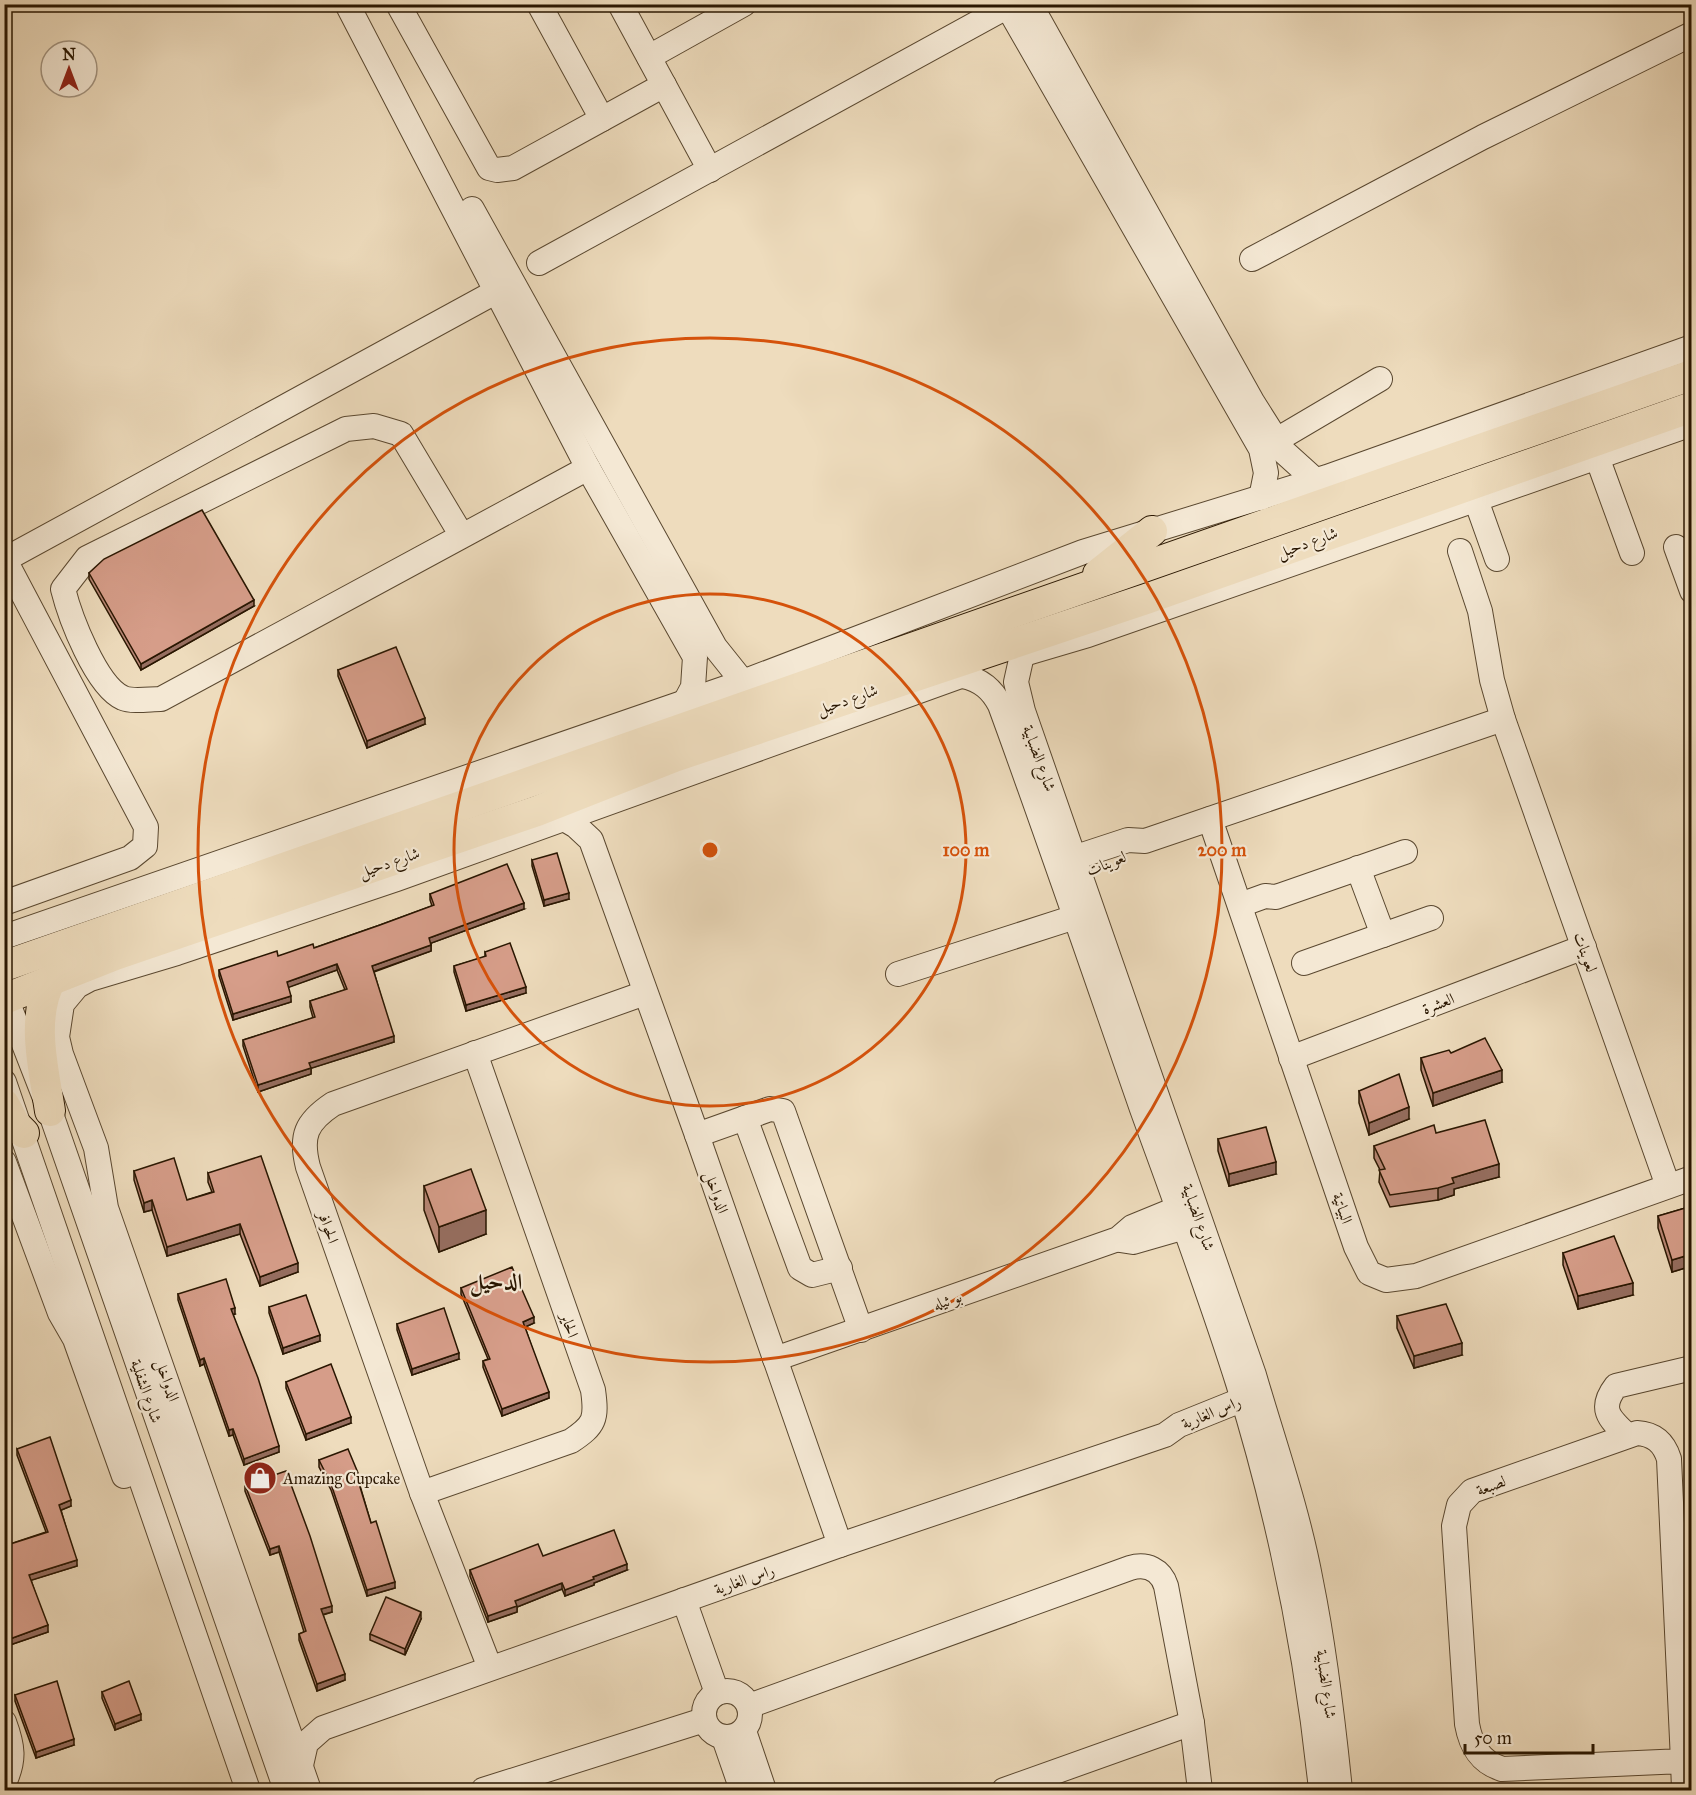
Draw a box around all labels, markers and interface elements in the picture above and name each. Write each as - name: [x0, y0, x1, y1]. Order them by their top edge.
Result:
- north arrow: [39, 39, 99, 99]
- text: N: [62, 45, 76, 64]
- street label: شارع دحيل: [1274, 523, 1341, 566]
- street label: شارع دحيل: [814, 680, 881, 723]
- street label: شارع الضبابية: [1015, 722, 1060, 795]
- text: 100 m: [943, 839, 990, 861]
- text: 200 m: [1198, 839, 1247, 861]
- centre of rings: [700, 840, 720, 860]
- street label: شارع دحيل: [356, 843, 423, 886]
- street label: لعوينات: [1083, 847, 1129, 881]
- street label: لعوينات: [1569, 929, 1601, 975]
- street label: العشرة: [1419, 989, 1457, 1019]
- street label: الدواخل: [699, 1169, 733, 1216]
- street label: شارع الضبابية: [1174, 1181, 1219, 1254]
- street label: البياتية: [1328, 1190, 1357, 1226]
- street label: الحوافر: [313, 1207, 343, 1246]
- district label: الدحيل: [470, 1268, 522, 1297]
- street label: بو ثيله: [930, 1287, 964, 1315]
- street label: الحاير: [556, 1308, 583, 1340]
- street label: شارع الشفلية: [123, 1357, 166, 1427]
- street label: الدواخل: [150, 1357, 184, 1404]
- street label: راس الغارية: [1179, 1392, 1244, 1434]
- shop icon: Amazing Cupcake: [242, 1460, 278, 1496]
- place label: Amazing Cupcake: [282, 1469, 401, 1489]
- street label: لصبعة: [1474, 1471, 1509, 1500]
- street label: راس الغارية: [712, 1560, 777, 1600]
- street label: شارع الضبابية: [1308, 1648, 1341, 1720]
- scale bar: [1465, 1717, 1592, 1755]
- text: 50 m: [1474, 1727, 1512, 1749]

